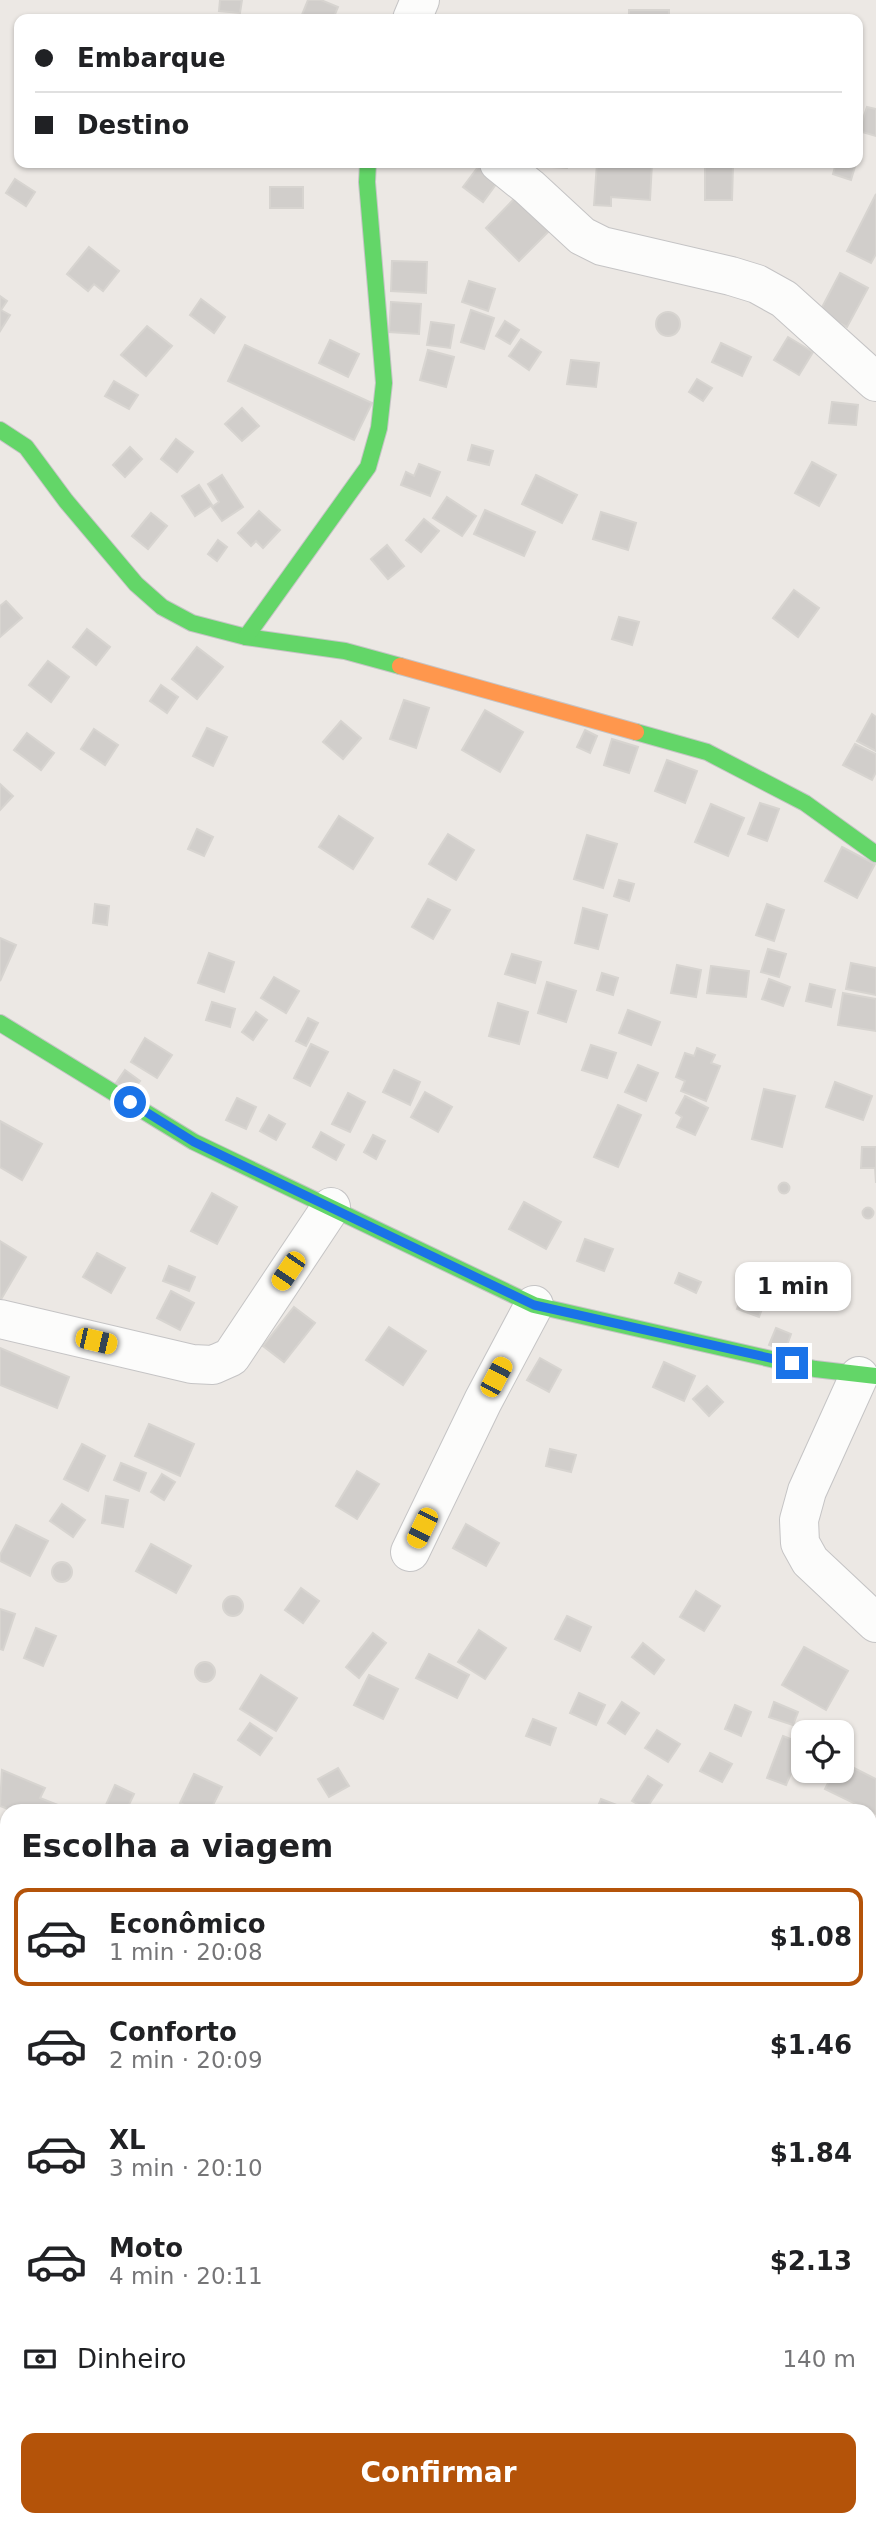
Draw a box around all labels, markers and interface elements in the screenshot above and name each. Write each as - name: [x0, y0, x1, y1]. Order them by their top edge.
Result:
- text: Embarque: [77, 43, 226, 73]
- text: Destino: [77, 110, 189, 140]
- route start: [114, 1086, 146, 1118]
- car: [268, 1248, 309, 1294]
- callout: 1 min: [734, 1262, 850, 1310]
- text: 1 min: [757, 1273, 829, 1299]
- car: [74, 1326, 119, 1356]
- route end: [776, 1347, 808, 1379]
- car: [477, 1354, 516, 1400]
- car: [404, 1505, 441, 1551]
- map controls: [791, 1720, 854, 1783]
- button: locate: [791, 1720, 854, 1783]
- text: Escolha a viagem: [21, 1827, 333, 1865]
- icon: car: [25, 1906, 88, 1969]
- text: Econômico: [109, 1909, 266, 1939]
- text: $1.08: [770, 1922, 852, 1952]
- text: 1 min · 20:08: [109, 1939, 263, 1965]
- icon: car: [25, 2014, 88, 2077]
- text: Conforto: [109, 2017, 237, 2047]
- text: $1.46: [770, 2030, 852, 2060]
- text: 2 min · 20:09: [109, 2047, 263, 2073]
- icon: car: [25, 2122, 88, 2185]
- text: XL: [109, 2125, 146, 2155]
- text: $1.84: [770, 2138, 852, 2168]
- text: 3 min · 20:10: [109, 2155, 263, 2181]
- icon: car: [25, 2230, 88, 2293]
- text: Moto: [109, 2233, 183, 2263]
- text: $2.13: [770, 2246, 852, 2276]
- text: 4 min · 20:11: [109, 2263, 263, 2289]
- icon: cash: [21, 2340, 59, 2378]
- text: Dinheiro: [77, 2344, 186, 2374]
- text: 140 m: [782, 2346, 856, 2372]
- button: Confirmar: [21, 2433, 856, 2513]

